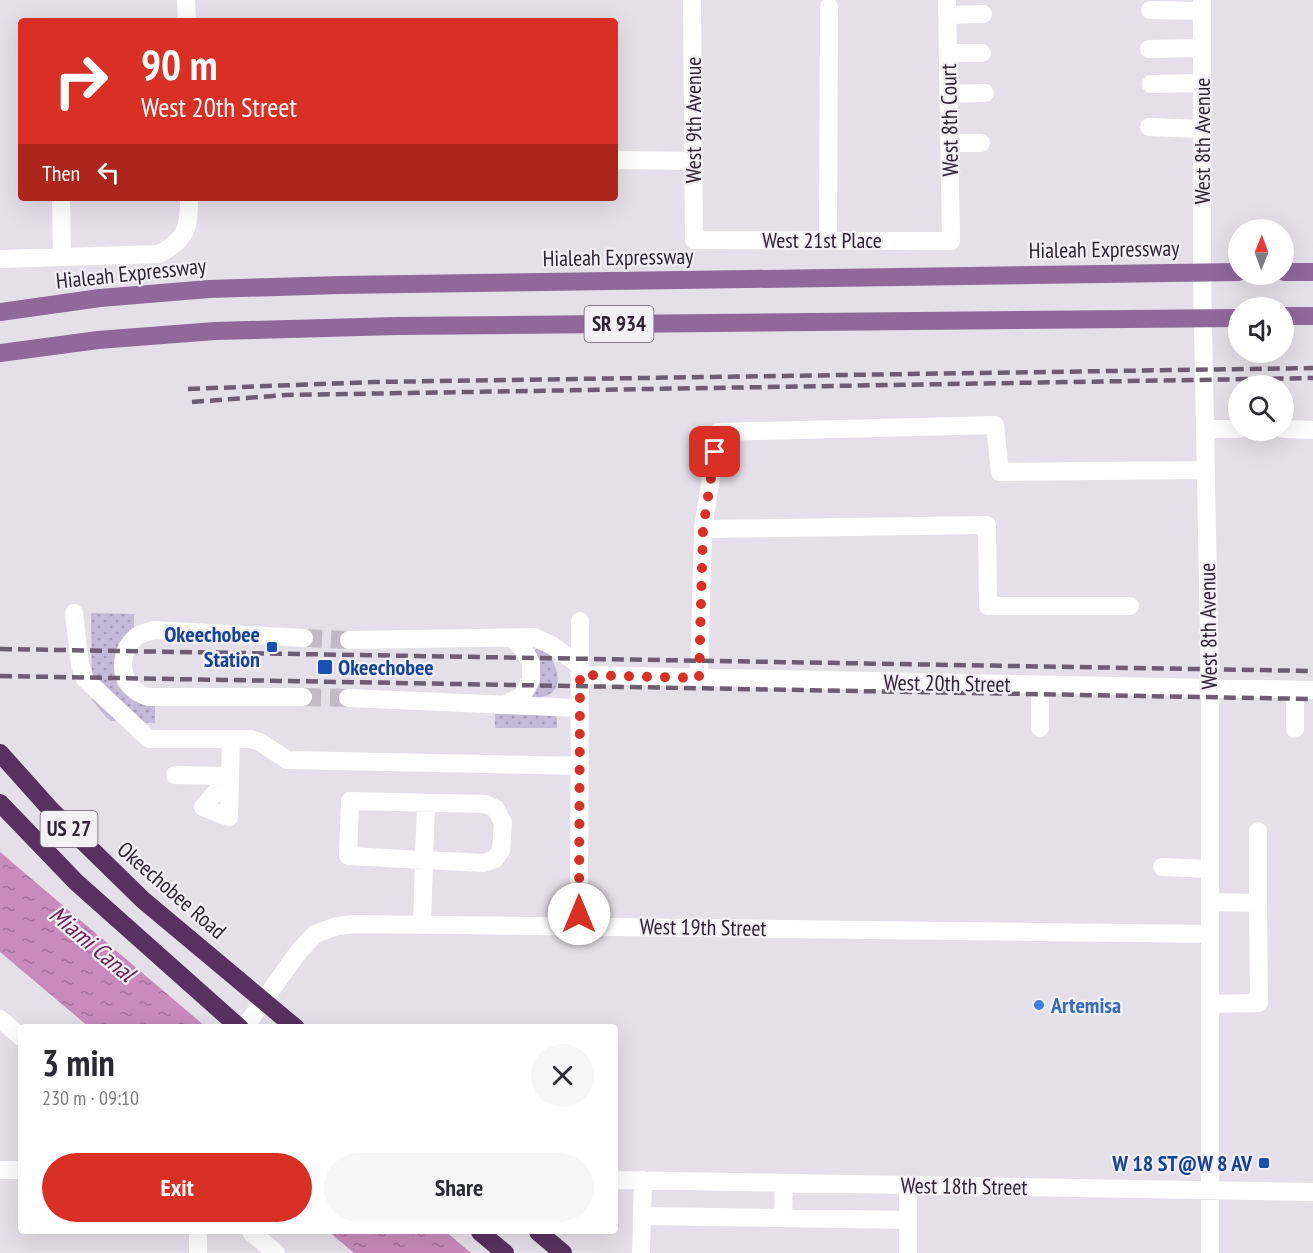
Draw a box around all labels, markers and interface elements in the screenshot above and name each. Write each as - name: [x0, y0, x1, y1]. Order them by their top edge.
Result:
- text: 90 m: [141, 37, 218, 92]
- icon: right: [42, 42, 120, 120]
- street label: West 9th Avenue: [679, 57, 707, 183]
- street label: West 8th Court: [934, 63, 964, 177]
- street label: West 8th Avenue: [1188, 78, 1216, 204]
- text: West 20th Street: [141, 90, 297, 124]
- icon: left: [92, 156, 125, 189]
- text: Then: [42, 159, 80, 187]
- north arrow: [1228, 219, 1294, 285]
- map controls: [1228, 219, 1294, 441]
- street label: West 21st Place: [762, 226, 882, 254]
- street label: Hialeah Expressway: [1028, 234, 1180, 264]
- street label: Hialeah Expressway: [542, 242, 694, 272]
- street label: Hialeah Expressway: [55, 251, 208, 295]
- button: sound: [1228, 297, 1294, 363]
- road number: SR 934: [584, 306, 654, 342]
- button: search: [1228, 375, 1294, 441]
- pin: [689, 426, 740, 477]
- icon: arrive: [698, 435, 731, 468]
- street label: West 8th Avenue: [1193, 562, 1223, 690]
- place label: Okeechobee Station: [164, 620, 260, 673]
- marker: Okeechobee Station: [265, 640, 279, 654]
- place label: Okeechobee: [338, 653, 434, 681]
- marker: Okeechobee: [316, 658, 334, 676]
- street label: West 20th Street: [883, 668, 1011, 698]
- road number: US 27: [40, 811, 98, 847]
- street label: Okeechobee Road: [112, 835, 232, 945]
- position arrow: [547, 882, 611, 946]
- water label: Miami Canal: [43, 899, 143, 990]
- street label: West 19th Street: [639, 912, 767, 942]
- place label: Artemisa: [1050, 991, 1121, 1019]
- marker: Artemisa: [1032, 998, 1046, 1012]
- text: 3 min: [42, 1039, 115, 1086]
- button: close: [531, 1044, 594, 1107]
- text: 230 m · 09:10: [42, 1085, 139, 1111]
- place label: W 18 ST@W 8 AV: [1111, 1149, 1253, 1177]
- button: Exit: [42, 1153, 312, 1222]
- button: Share: [324, 1153, 594, 1222]
- marker: W 18 ST@W 8 AV: [1257, 1156, 1271, 1170]
- street label: West 18th Street: [900, 1171, 1028, 1201]

